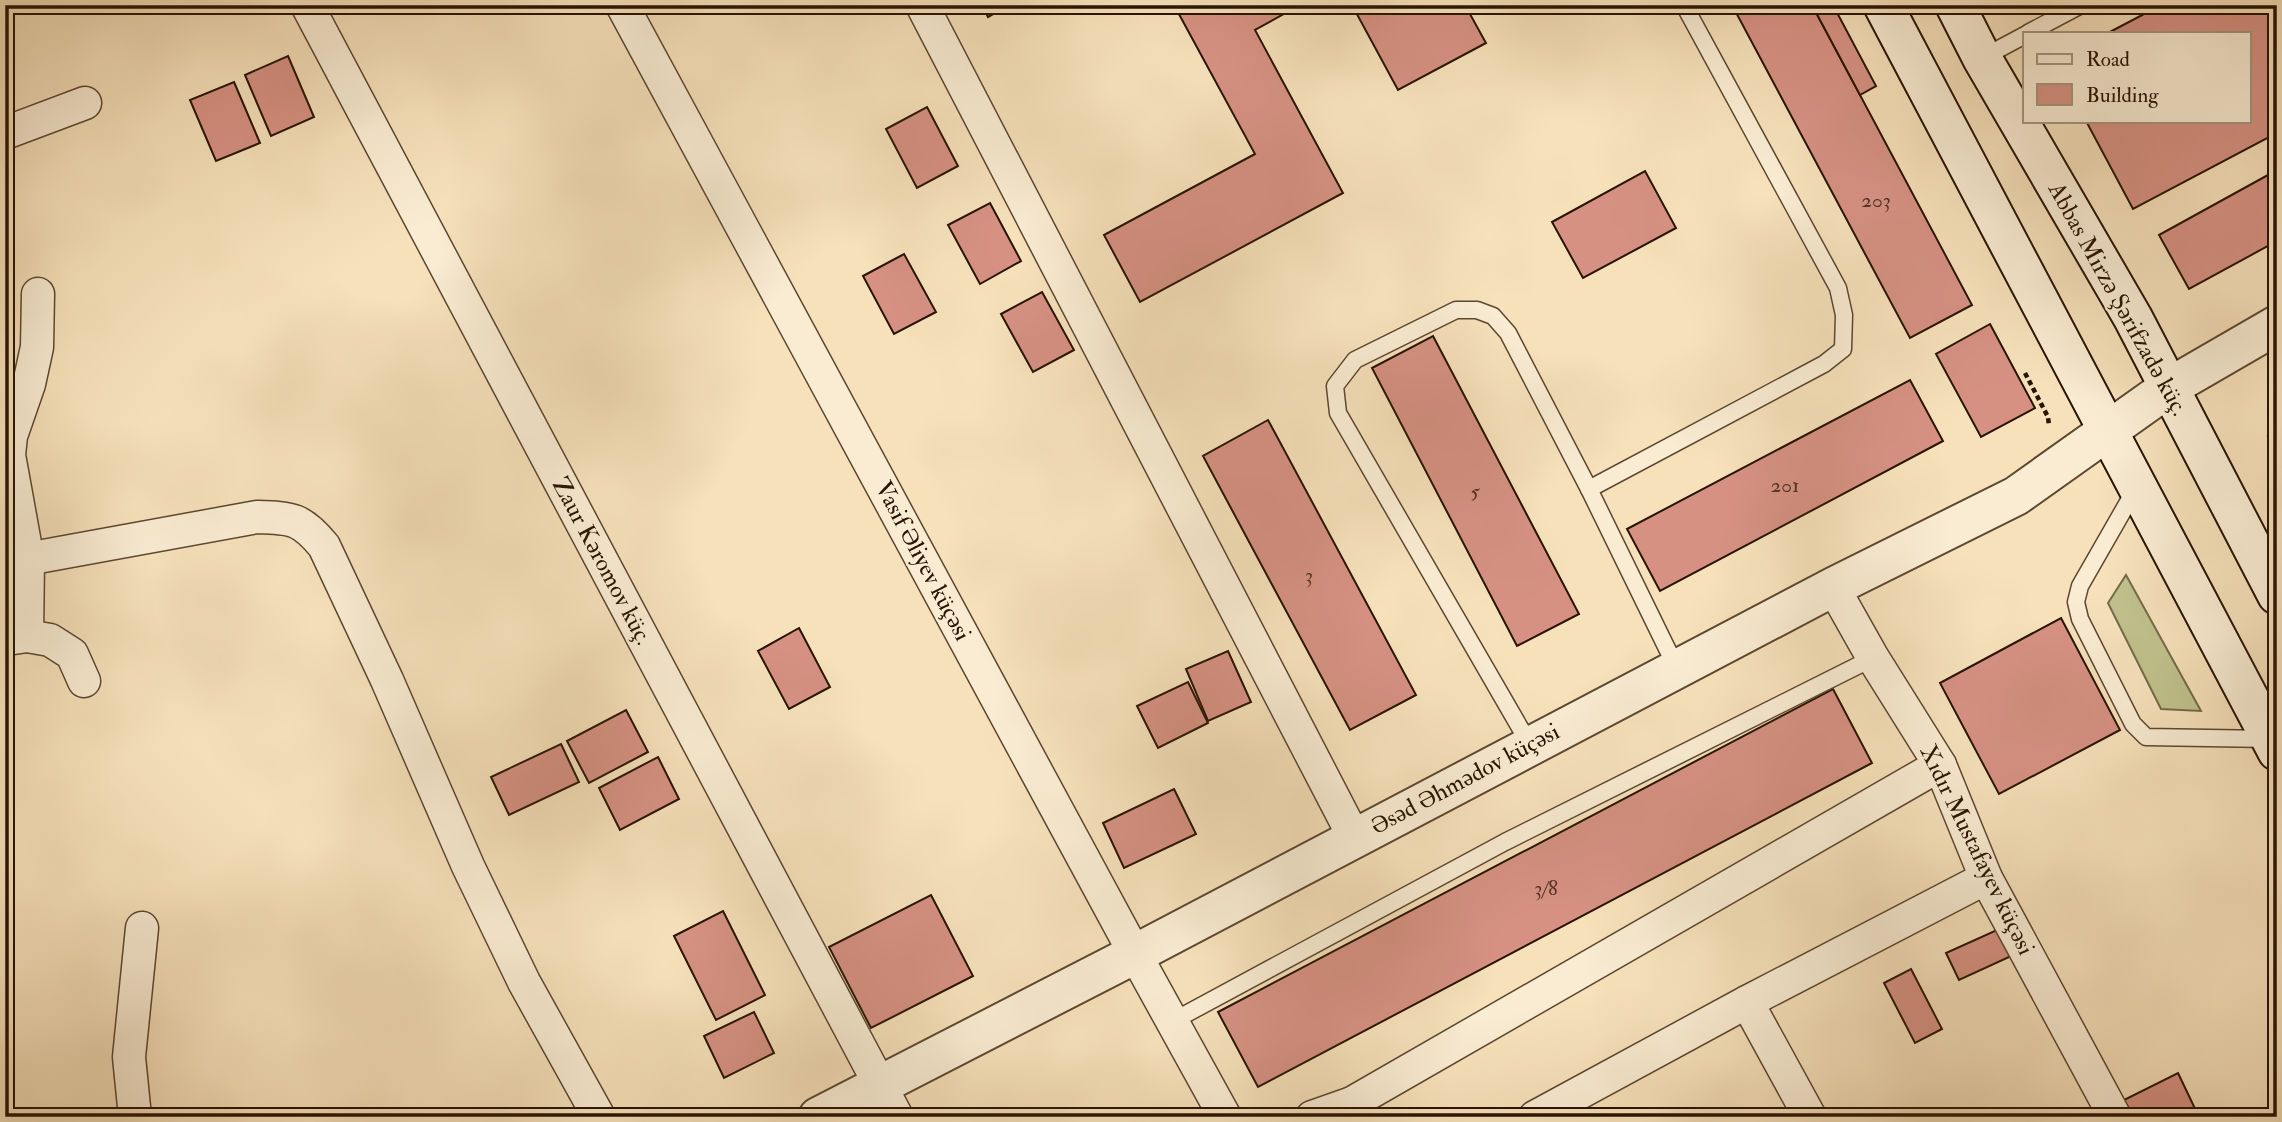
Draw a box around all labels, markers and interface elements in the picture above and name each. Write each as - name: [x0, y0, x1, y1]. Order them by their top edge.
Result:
- legend: [2023, 32, 2250, 122]
- text: Road: [2086, 46, 2131, 73]
- text: Building: [2086, 82, 2159, 109]
- street label: Abbas Mirzə Şərifzadə küç.: [2040, 176, 2195, 421]
- house number: 203: [1861, 187, 1891, 214]
- street label: Zaur Kəromov küç.: [545, 472, 659, 650]
- house number: 201: [1771, 472, 1799, 499]
- street label: Vasif Əliyev küçəsi: [868, 476, 978, 646]
- house number: 5: [1470, 478, 1480, 505]
- house number: 3: [1305, 562, 1313, 589]
- street label: Əsəd Əhmədov küçəsi: [1365, 716, 1565, 842]
- street label: Xıdır Mustafayev küçəsi: [1913, 740, 2041, 960]
- house number: 3/8: [1534, 875, 1558, 902]

